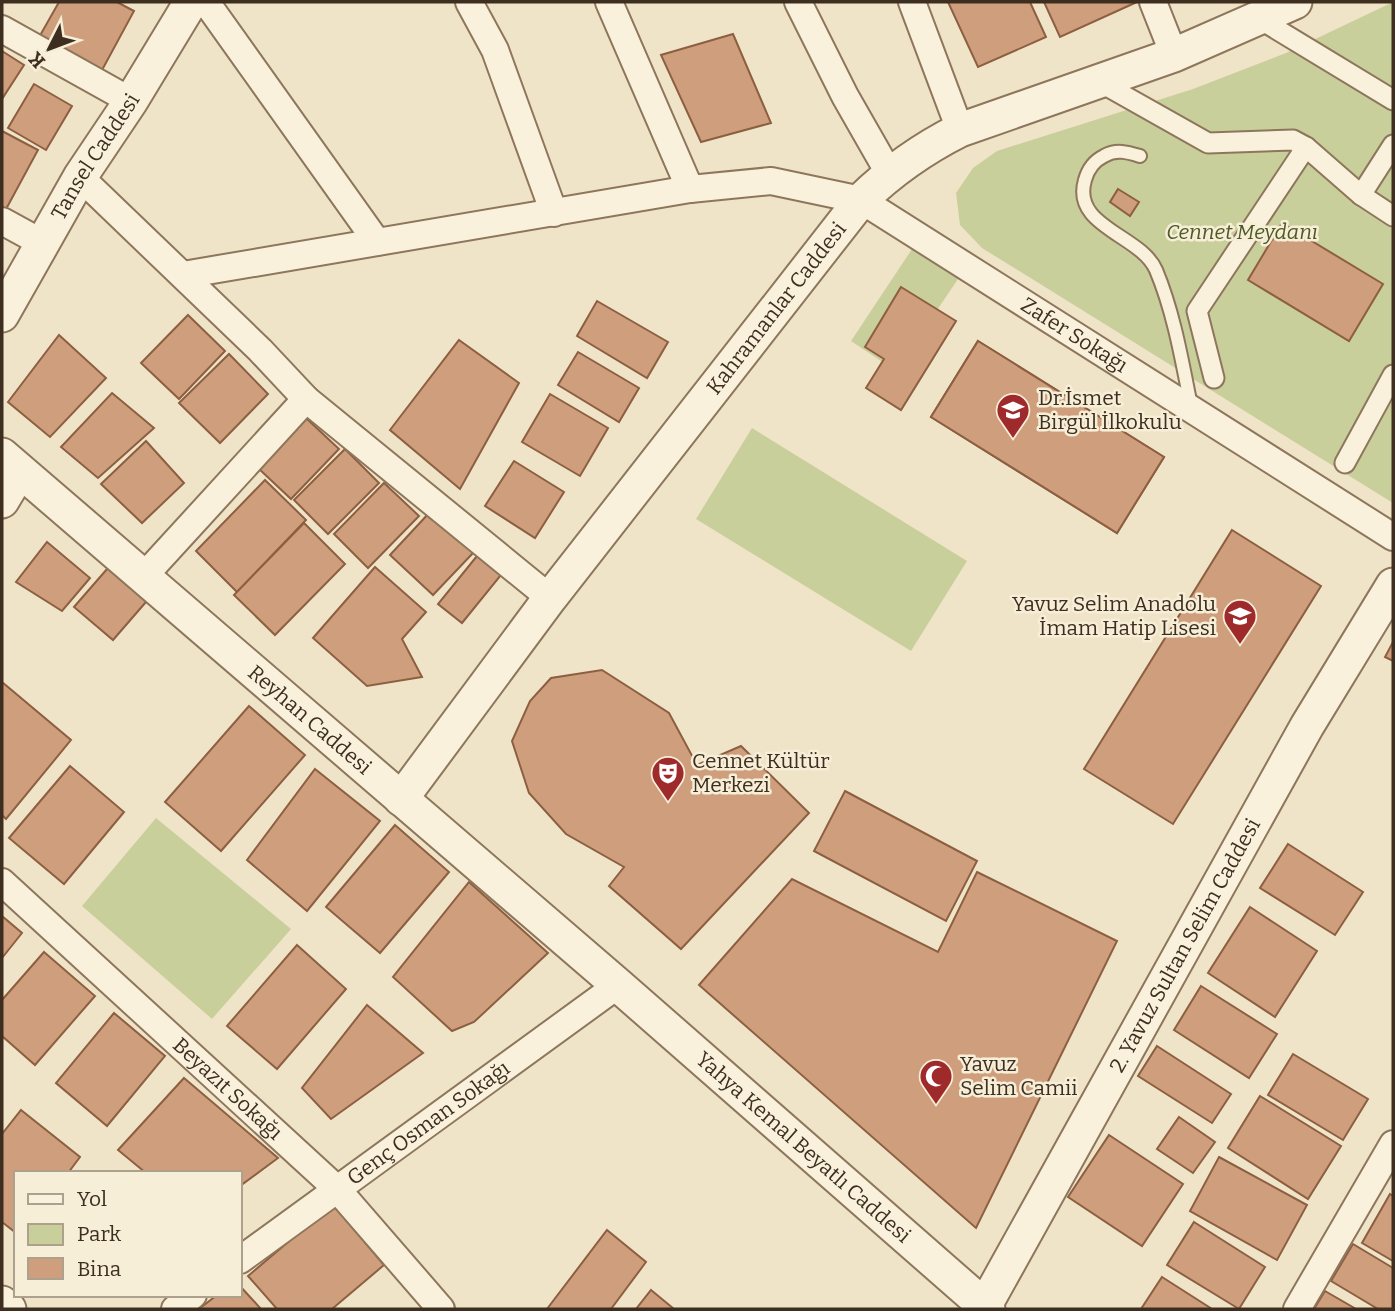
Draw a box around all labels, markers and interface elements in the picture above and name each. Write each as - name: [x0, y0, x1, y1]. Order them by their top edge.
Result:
- north arrow: [14, 14, 84, 84]
- text: K: [23, 47, 50, 73]
- street label: Tansel Caddesi: [46, 89, 145, 224]
- street label: Kahramanlar Caddesi: [701, 217, 852, 400]
- park label: Cennet Meydanı: [1166, 219, 1318, 245]
- street label: Zafer Sokağı: [1016, 292, 1132, 379]
- place label: Dr.İsmet Birgül İlkokulu: [1038, 385, 1182, 435]
- school or university icon: Dr.İsmet Birgül İlkokulu: [994, 391, 1032, 440]
- place label: Yavuz Selim Anadolu İmam Hatip Lisesi: [1012, 591, 1216, 641]
- school or university icon: Yavuz Selim Anadolu İmam Hatip Lisesi: [1221, 597, 1259, 646]
- street label: Reyhan Caddesi: [243, 659, 377, 780]
- place label: Cennet Kültür Merkezi: [692, 748, 830, 798]
- theatre icon: Cennet Kültür Merkezi: [649, 754, 687, 803]
- street label: 2. Yavuz Sultan Selim Caddesi: [1104, 814, 1266, 1077]
- street label: Beyazıt Sokağı: [167, 1032, 288, 1146]
- street label: Yahya Kemal Beyatlı Caddesi: [691, 1046, 916, 1248]
- place label: Yavuz Selim Camii: [960, 1051, 1078, 1101]
- street label: Genç Osman Sokağı: [342, 1055, 515, 1191]
- mosque icon: Yavuz Selim Camii: [917, 1057, 955, 1106]
- legend: [14, 1171, 242, 1297]
- text: Yol: [77, 1186, 107, 1212]
- text: Park: [77, 1221, 121, 1247]
- text: Bina: [77, 1256, 122, 1282]

